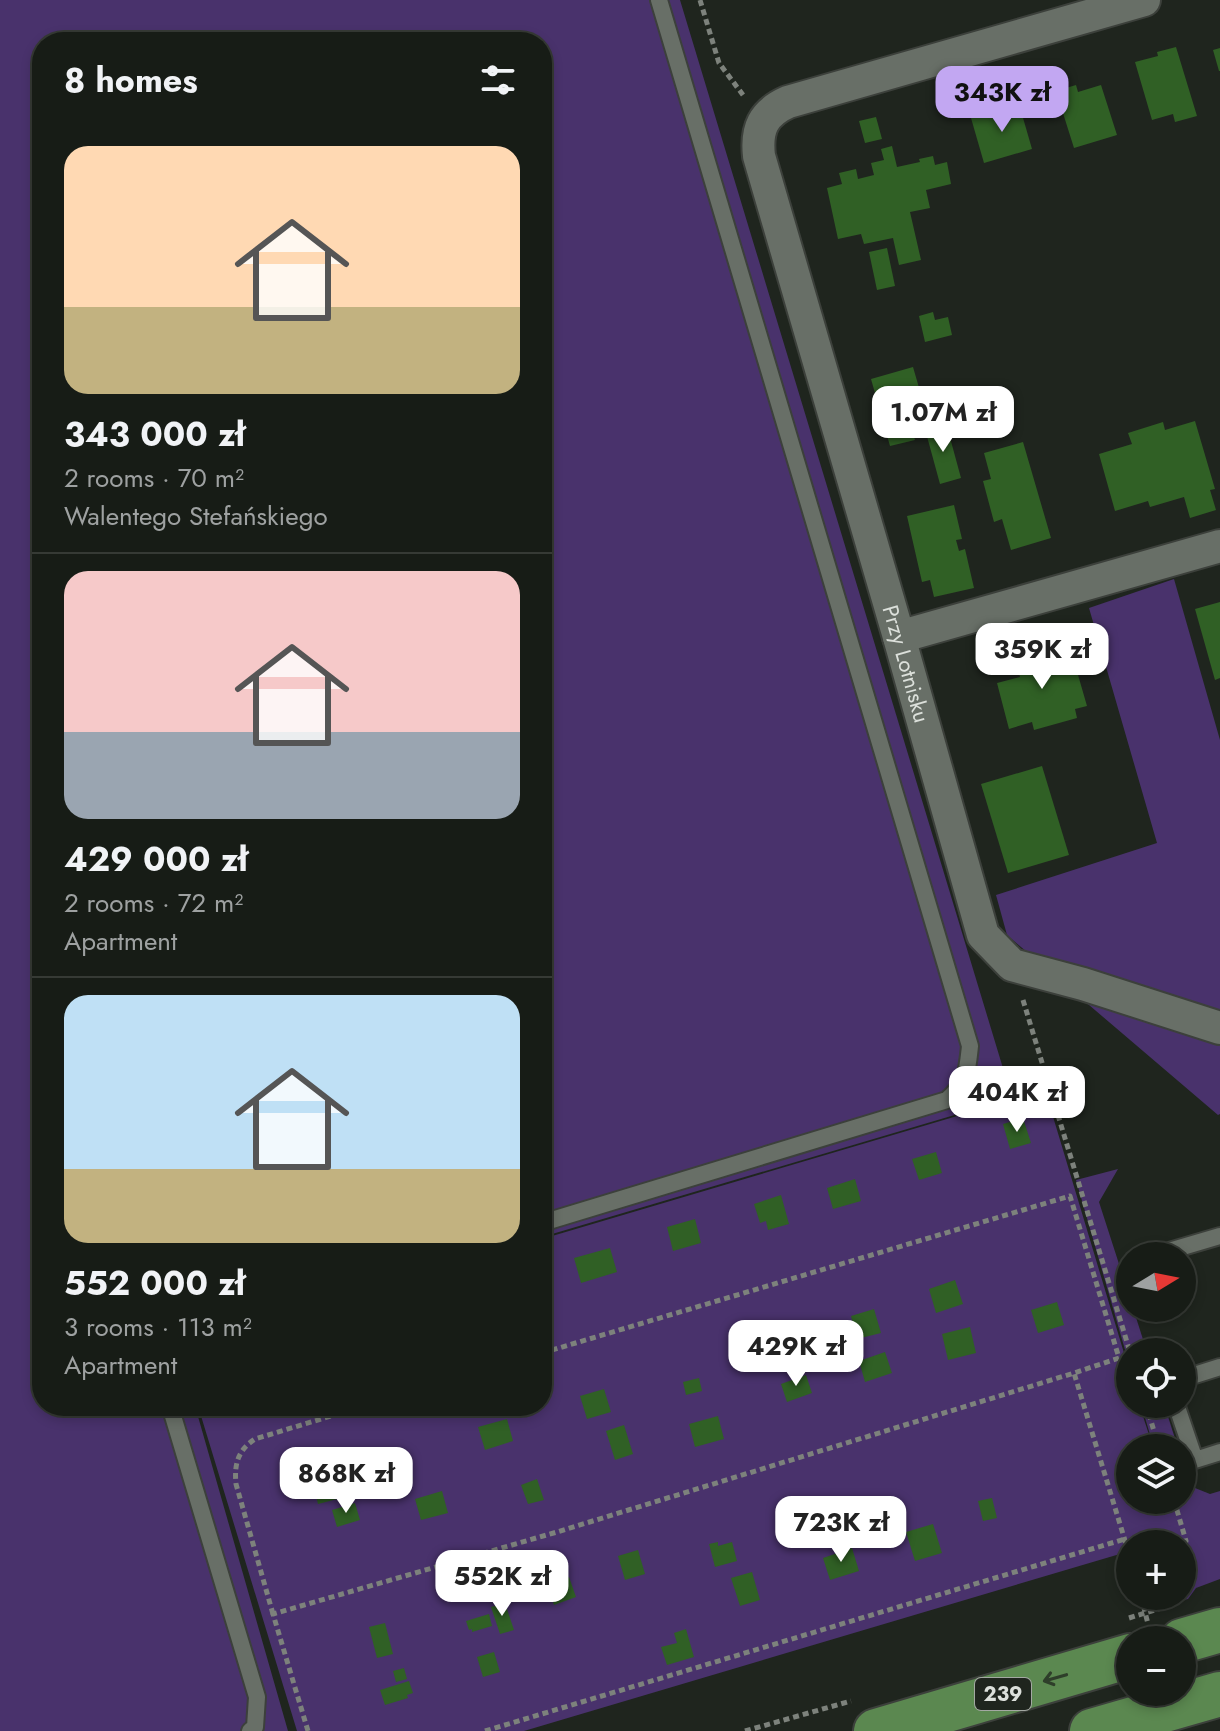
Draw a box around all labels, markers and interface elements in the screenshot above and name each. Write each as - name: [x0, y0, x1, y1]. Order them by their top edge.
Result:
- text: 8 homes: [64, 56, 198, 105]
- icon: filters: [476, 58, 520, 102]
- pin: 343K zł: [928, 66, 1076, 134]
- text: 343K zł: [953, 73, 1051, 111]
- icon: home: [220, 198, 364, 342]
- pin: 1.07M zł: [860, 386, 1026, 454]
- text: 1.07M zł: [890, 393, 996, 431]
- text: 343 000 zł: [64, 410, 245, 459]
- text: 2 rooms · 70 m²: [64, 459, 244, 497]
- text: Walentego Stefańskiego: [64, 497, 328, 535]
- street label: Przy Lotnisku: [874, 601, 938, 726]
- icon: home: [220, 623, 364, 767]
- pin: 359K zł: [968, 623, 1116, 691]
- text: 359K zł: [994, 630, 1090, 668]
- text: 429 000 zł: [64, 835, 248, 884]
- text: 2 rooms · 72 m²: [64, 884, 243, 922]
- text: Apartment: [64, 922, 177, 960]
- icon: home: [220, 1047, 364, 1191]
- pin: 404K zł: [943, 1066, 1091, 1134]
- text: 404K zł: [967, 1073, 1067, 1111]
- north arrow: [1116, 1242, 1196, 1322]
- map controls: [1116, 1242, 1196, 1706]
- text: 552 000 zł: [64, 1259, 245, 1308]
- text: 3 rooms · 113 m²: [64, 1308, 252, 1346]
- pin: 429K zł: [722, 1320, 870, 1388]
- text: 429K zł: [746, 1327, 846, 1365]
- button: locate: [1116, 1338, 1196, 1418]
- text: Apartment: [64, 1346, 177, 1384]
- button: layers: [1116, 1434, 1196, 1514]
- pin: 868K zł: [272, 1447, 420, 1515]
- text: 868K zł: [298, 1454, 394, 1492]
- pin: 723K zł: [767, 1496, 915, 1564]
- text: 723K zł: [793, 1503, 889, 1541]
- button: +: [1116, 1530, 1196, 1610]
- pin: 552K zł: [428, 1550, 576, 1618]
- text: 552K zł: [453, 1557, 551, 1595]
- button: −: [1116, 1626, 1196, 1706]
- one-way arrow: [1043, 1671, 1069, 1686]
- road number: 239: [975, 1678, 1031, 1710]

